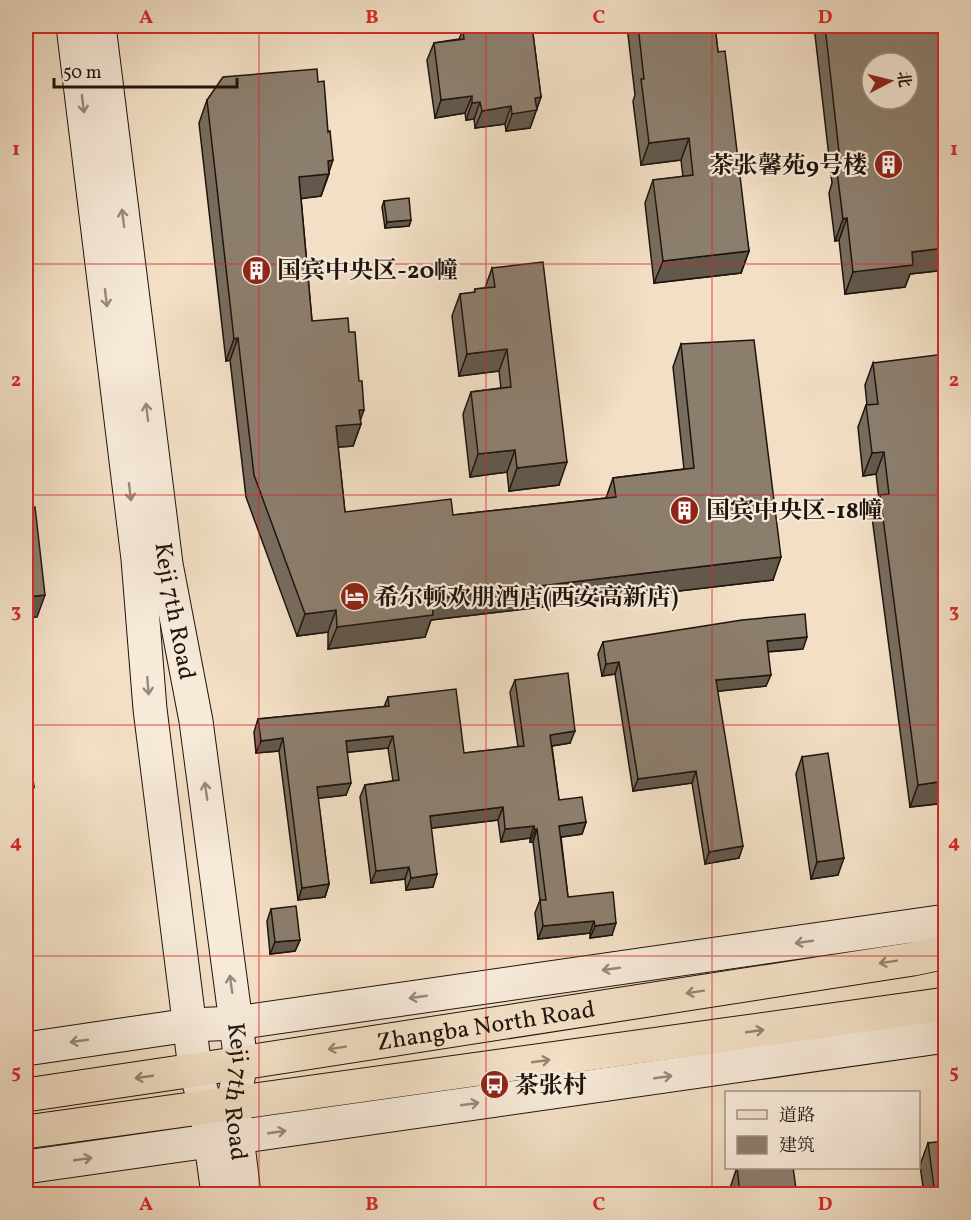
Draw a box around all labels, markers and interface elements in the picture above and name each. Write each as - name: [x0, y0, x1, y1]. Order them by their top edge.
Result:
- text: A: [139, 4, 153, 32]
- text: B: [365, 4, 379, 32]
- text: C: [593, 4, 606, 32]
- text: D: [818, 4, 832, 32]
- scale bar: [54, 51, 237, 89]
- north arrow: [860, 51, 920, 111]
- text: 50 m: [63, 61, 102, 86]
- text: 北: [891, 70, 915, 89]
- one-way arrow: [77, 94, 88, 114]
- text: 1: [12, 136, 20, 164]
- text: 1: [950, 136, 958, 164]
- building icon: 茶张馨苑9号楼: [872, 149, 904, 181]
- place label: 茶张馨苑9号楼: [710, 150, 867, 184]
- one-way arrow: [117, 209, 128, 229]
- building icon: 国宾中央区-20幢: [240, 254, 272, 286]
- place label: 国宾中央区-20幢: [277, 255, 458, 289]
- one-way arrow: [101, 288, 112, 307]
- text: 2: [11, 367, 21, 395]
- text: 2: [949, 367, 959, 395]
- one-way arrow: [141, 402, 152, 422]
- one-way arrow: [124, 481, 135, 501]
- building icon: 国宾中央区-18幢: [669, 494, 701, 526]
- place label: 国宾中央区-18幢: [706, 495, 883, 529]
- street label: Keji 7th Road: [144, 541, 203, 683]
- hotel icon: 希尔顿欢朋酒店(西安高新店): [338, 581, 370, 613]
- place label: 希尔顿欢朋酒店(西安高新店): [375, 582, 679, 616]
- text: 3: [11, 598, 21, 626]
- text: 3: [949, 598, 959, 626]
- one-way arrow: [143, 675, 154, 695]
- one-way arrow: [200, 782, 211, 801]
- text: 4: [10, 829, 22, 857]
- text: 4: [948, 829, 960, 857]
- one-way arrow: [795, 936, 815, 947]
- one-way arrow: [879, 957, 898, 968]
- one-way arrow: [602, 964, 622, 975]
- one-way arrow: [225, 975, 236, 995]
- one-way arrow: [686, 987, 706, 998]
- one-way arrow: [409, 991, 429, 1002]
- street label: Zhangba North Road: [375, 993, 598, 1061]
- street label: Keji 7th Road: [214, 1021, 256, 1163]
- one-way arrow: [745, 1025, 764, 1036]
- one-way arrow: [70, 1035, 90, 1046]
- one-way arrow: [327, 1043, 347, 1054]
- one-way arrow: [531, 1055, 550, 1066]
- text: 5: [11, 1059, 21, 1087]
- text: 5: [949, 1059, 959, 1087]
- bus stop icon: 茶张村: [478, 1069, 510, 1101]
- place label: 茶张村: [515, 1070, 587, 1104]
- one-way arrow: [134, 1071, 154, 1082]
- one-way arrow: [652, 1071, 672, 1082]
- legend: [725, 1091, 920, 1169]
- one-way arrow: [459, 1099, 479, 1110]
- text: 道路: [779, 1104, 815, 1129]
- one-way arrow: [266, 1127, 286, 1138]
- text: 建筑: [779, 1134, 815, 1159]
- one-way arrow: [73, 1153, 93, 1164]
- text: A: [139, 1191, 153, 1219]
- text: B: [365, 1191, 379, 1219]
- text: C: [593, 1191, 606, 1219]
- text: D: [818, 1191, 832, 1219]

